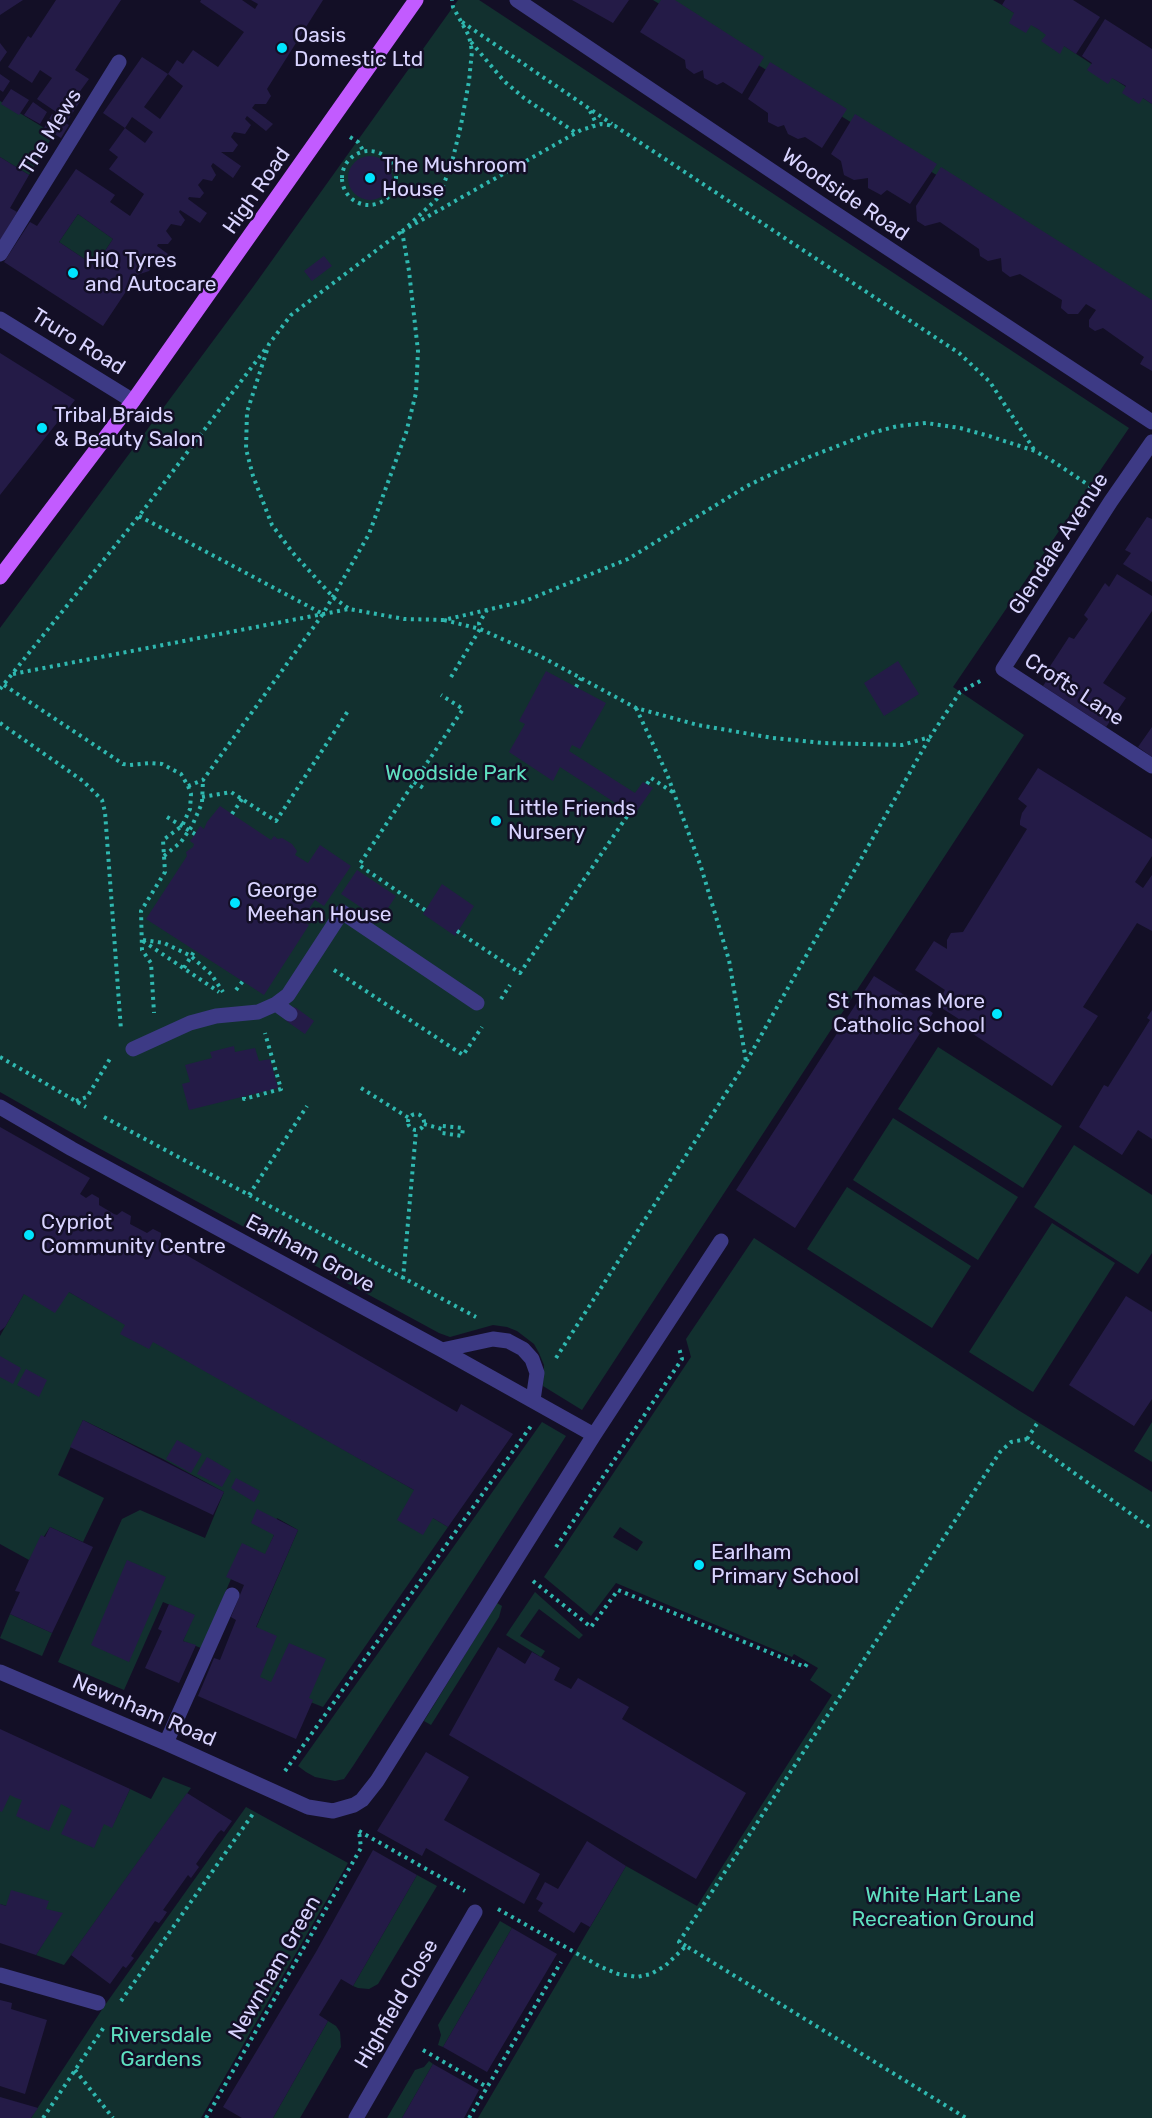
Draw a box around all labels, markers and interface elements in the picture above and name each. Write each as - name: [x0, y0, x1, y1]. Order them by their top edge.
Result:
- place label: Oasis Domestic Ltd: [294, 23, 423, 73]
- marker: Oasis Domestic Ltd: [275, 41, 289, 55]
- street label: The Mews: [15, 84, 87, 180]
- street label: High Road: [218, 143, 296, 239]
- street label: Woodside Road: [777, 143, 913, 247]
- place label: The Mushroom House: [382, 153, 527, 203]
- marker: The Mushroom House: [363, 171, 377, 185]
- place label: HiQ Tyres and Autocare: [85, 248, 217, 298]
- marker: HiQ Tyres and Autocare: [66, 266, 80, 280]
- street label: Truro Road: [26, 303, 130, 381]
- place label: Tribal Braids & Beauty Salon: [54, 403, 203, 453]
- marker: Tribal Braids & Beauty Salon: [35, 421, 49, 435]
- street label: Glendale Avenue: [1004, 469, 1114, 619]
- street label: Crofts Lane: [1019, 648, 1129, 732]
- park label: Woodside Park: [385, 761, 527, 787]
- place label: Little Friends Nursery: [508, 796, 636, 846]
- marker: Little Friends Nursery: [489, 814, 503, 828]
- place label: George Meehan House: [247, 878, 392, 928]
- marker: George Meehan House: [228, 896, 242, 910]
- place label: St Thomas More Catholic School: [828, 989, 985, 1039]
- marker: St Thomas More Catholic School: [990, 1007, 1004, 1021]
- street label: Earlham Grove: [241, 1209, 379, 1299]
- place label: Cypriot Community Centre: [41, 1210, 226, 1260]
- marker: Cypriot Community Centre: [22, 1228, 36, 1242]
- place label: Earlham Primary School: [711, 1540, 859, 1590]
- marker: Earlham Primary School: [692, 1558, 706, 1572]
- street label: Newnham Road: [68, 1669, 220, 1753]
- park label: White Hart Lane Recreation Ground: [851, 1883, 1035, 1933]
- street label: Newnham Green: [224, 1891, 326, 2045]
- street label: Highfield Close: [350, 1935, 444, 2073]
- park label: Riversdale Gardens: [110, 2023, 212, 2073]

